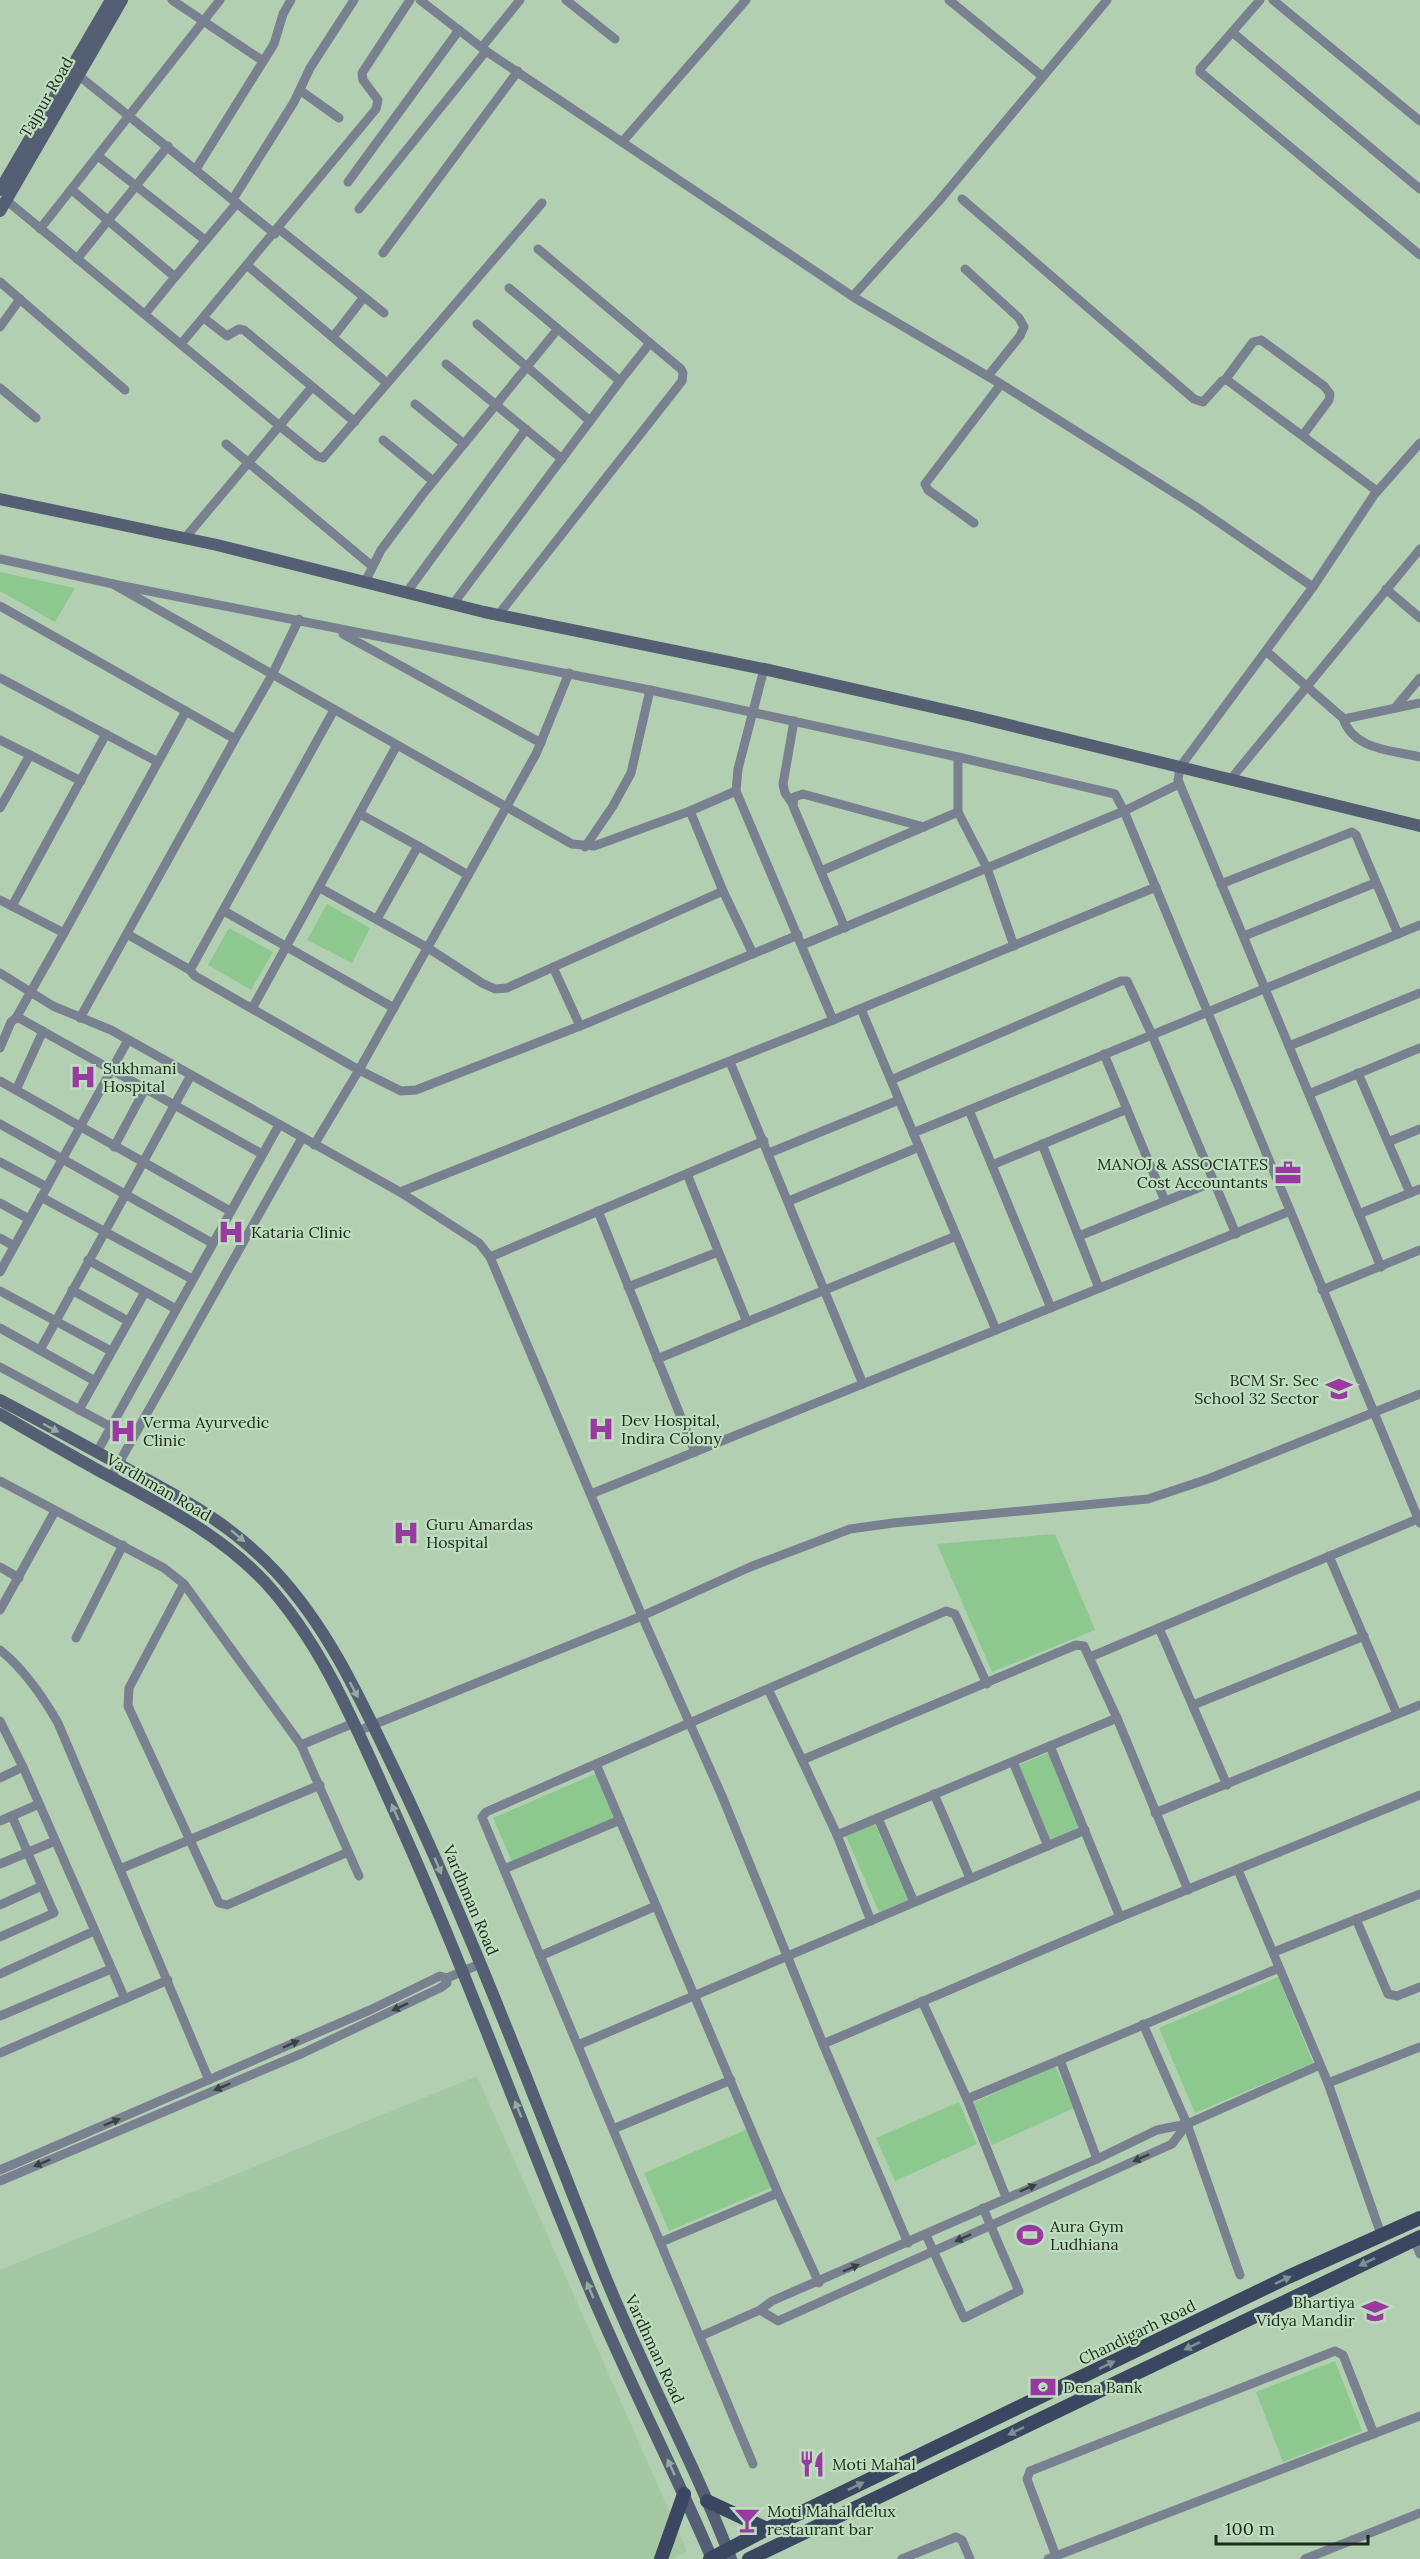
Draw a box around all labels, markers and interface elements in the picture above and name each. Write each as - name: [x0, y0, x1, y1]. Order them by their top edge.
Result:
- street label: Tajpur Road: [15, 53, 77, 141]
- place label: Sukhmani Hospital: [103, 1058, 176, 1096]
- hospital icon: Sukhmani Hospital: [68, 1062, 98, 1092]
- place label: MANOJ & ASSOCIATES Cost Accountants: [1097, 1154, 1268, 1192]
- office icon: MANOJ & ASSOCIATES Cost Accountants: [1273, 1158, 1303, 1188]
- hospital icon: Kataria Clinic: [216, 1217, 246, 1247]
- place label: Kataria Clinic: [251, 1222, 351, 1242]
- place label: BCM Sr. Sec School 32 Sector: [1194, 1370, 1319, 1408]
- school or university icon: BCM Sr. Sec School 32 Sector: [1324, 1374, 1354, 1404]
- place label: Dev Hospital, Indira Colony: [621, 1410, 722, 1448]
- place label: Verma Ayurvedic Clinic: [142, 1412, 269, 1450]
- hospital icon: Dev Hospital, Indira Colony: [586, 1414, 616, 1444]
- hospital icon: Verma Ayurvedic Clinic: [108, 1416, 138, 1446]
- one-way arrow: [43, 1423, 60, 1433]
- street label: Vardhman Road: [102, 1448, 215, 1525]
- place label: Guru Amardas Hospital: [426, 1514, 533, 1552]
- hospital icon: Guru Amardas Hospital: [391, 1518, 421, 1548]
- one-way arrow: [230, 1529, 245, 1542]
- one-way arrow: [349, 1682, 359, 1699]
- one-way arrow: [390, 1804, 399, 1821]
- street label: Vardhman Road: [438, 1841, 503, 1959]
- one-way arrow: [434, 1858, 443, 1875]
- one-way arrow: [391, 2003, 408, 2012]
- one-way arrow: [282, 2039, 300, 2049]
- one-way arrow: [213, 2083, 231, 2093]
- one-way arrow: [513, 2099, 523, 2117]
- one-way arrow: [103, 2117, 121, 2127]
- one-way arrow: [1132, 2153, 1150, 2163]
- one-way arrow: [33, 2158, 51, 2168]
- one-way arrow: [1020, 2183, 1038, 2193]
- place label: Aura Gym Ludhiana: [1049, 2216, 1124, 2254]
- sports icon: Aura Gym Ludhiana: [1015, 2220, 1045, 2250]
- one-way arrow: [954, 2233, 972, 2243]
- one-way arrow: [1359, 2257, 1376, 2266]
- one-way arrow: [842, 2264, 859, 2273]
- one-way arrow: [1274, 2275, 1291, 2284]
- one-way arrow: [585, 2281, 594, 2299]
- street label: Vardhman Road: [621, 2290, 689, 2407]
- place label: Bhartiya Vidya Mandir: [1255, 2292, 1355, 2330]
- street label: Chandigarh Road: [1075, 2295, 1199, 2369]
- school or university icon: Bhartiya Vidya Mandir: [1360, 2296, 1390, 2326]
- one-way arrow: [1183, 2342, 1200, 2351]
- one-way arrow: [1099, 2360, 1116, 2369]
- bank icon: Dena Bank: [1028, 2372, 1058, 2402]
- place label: Dena Bank: [1063, 2377, 1143, 2397]
- one-way arrow: [1007, 2426, 1024, 2435]
- restaurant icon: Moti Mahal: [797, 2449, 827, 2479]
- place label: Moti Mahal: [832, 2454, 916, 2474]
- one-way arrow: [667, 2459, 676, 2476]
- one-way arrow: [847, 2481, 864, 2491]
- place label: Moti Mahal delux restaurant bar: [767, 2501, 896, 2539]
- bar icon: Moti Mahal delux restaurant bar: [732, 2505, 762, 2535]
- scale bar: [1216, 2508, 1368, 2546]
- text: 100 m: [1225, 2517, 1275, 2540]

